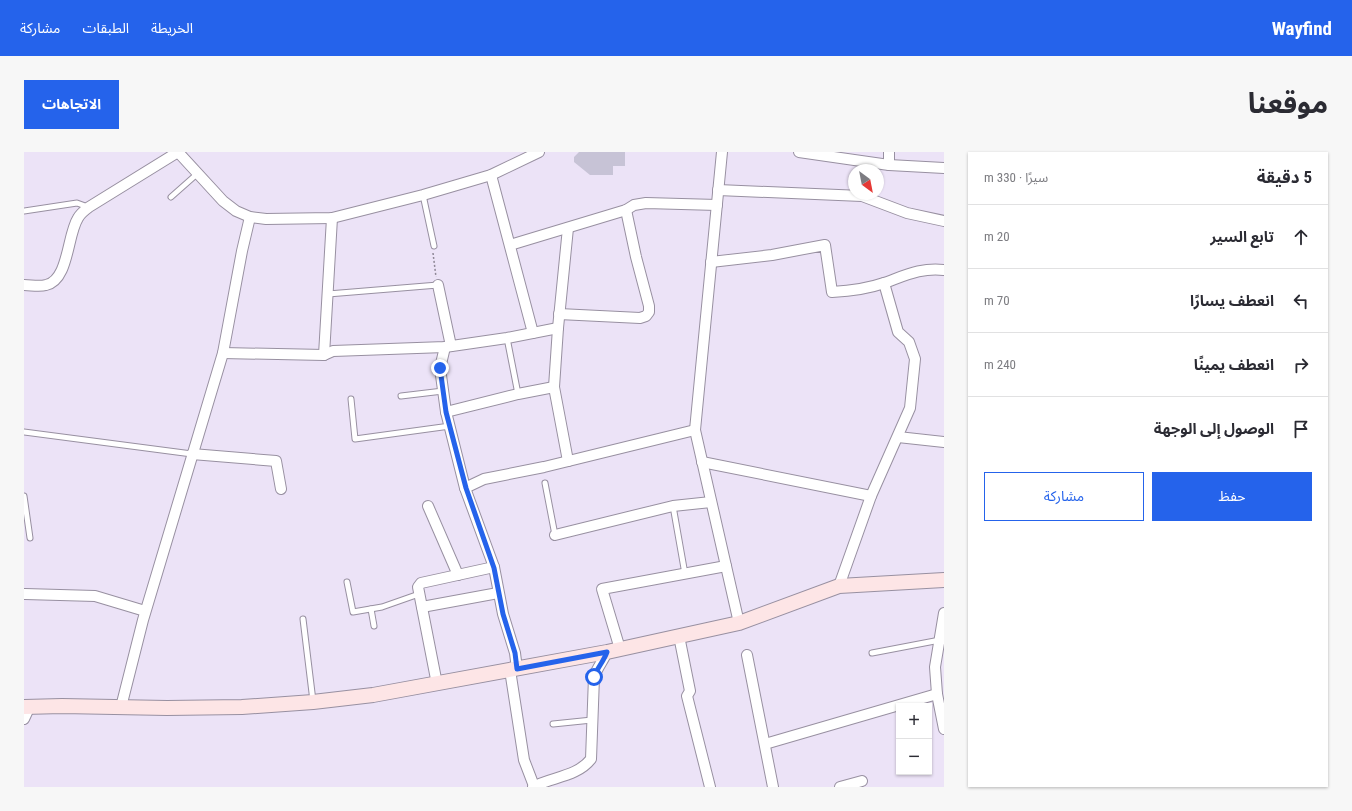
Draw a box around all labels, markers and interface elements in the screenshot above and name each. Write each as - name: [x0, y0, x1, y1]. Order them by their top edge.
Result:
- text: Wayfind: [1272, 17, 1332, 40]
- text: مشاركة: [20, 20, 60, 36]
- text: الطبقات: [82, 20, 129, 36]
- text: الخريطة: [151, 20, 193, 36]
- button: الاتجاهات: [24, 80, 119, 129]
- text: موقعنا: [1248, 87, 1328, 120]
- north arrow: [848, 164, 884, 200]
- text: 5 دقيقة: [1257, 167, 1312, 187]
- text: سيرًا · 330 m: [984, 170, 1048, 185]
- icon: ahead: [1290, 226, 1312, 248]
- text: تابع السير: [1210, 228, 1274, 246]
- text: 20 m: [984, 229, 1010, 244]
- icon: left: [1290, 290, 1312, 312]
- text: انعطف يسارًا: [1190, 292, 1274, 310]
- text: 70 m: [984, 293, 1010, 308]
- icon: right: [1290, 354, 1312, 376]
- text: انعطف يمينًا: [1194, 356, 1274, 374]
- text: 240 m: [984, 357, 1016, 372]
- route end: [431, 359, 449, 377]
- icon: arrive: [1290, 418, 1312, 440]
- text: الوصول إلى الوجهة: [1154, 420, 1274, 438]
- button: مشاركة: [984, 472, 1144, 521]
- button: حفظ: [1152, 472, 1312, 521]
- route start: [585, 668, 603, 686]
- map controls: [896, 703, 932, 775]
- button: +: [896, 703, 932, 739]
- button: −: [896, 739, 932, 775]

